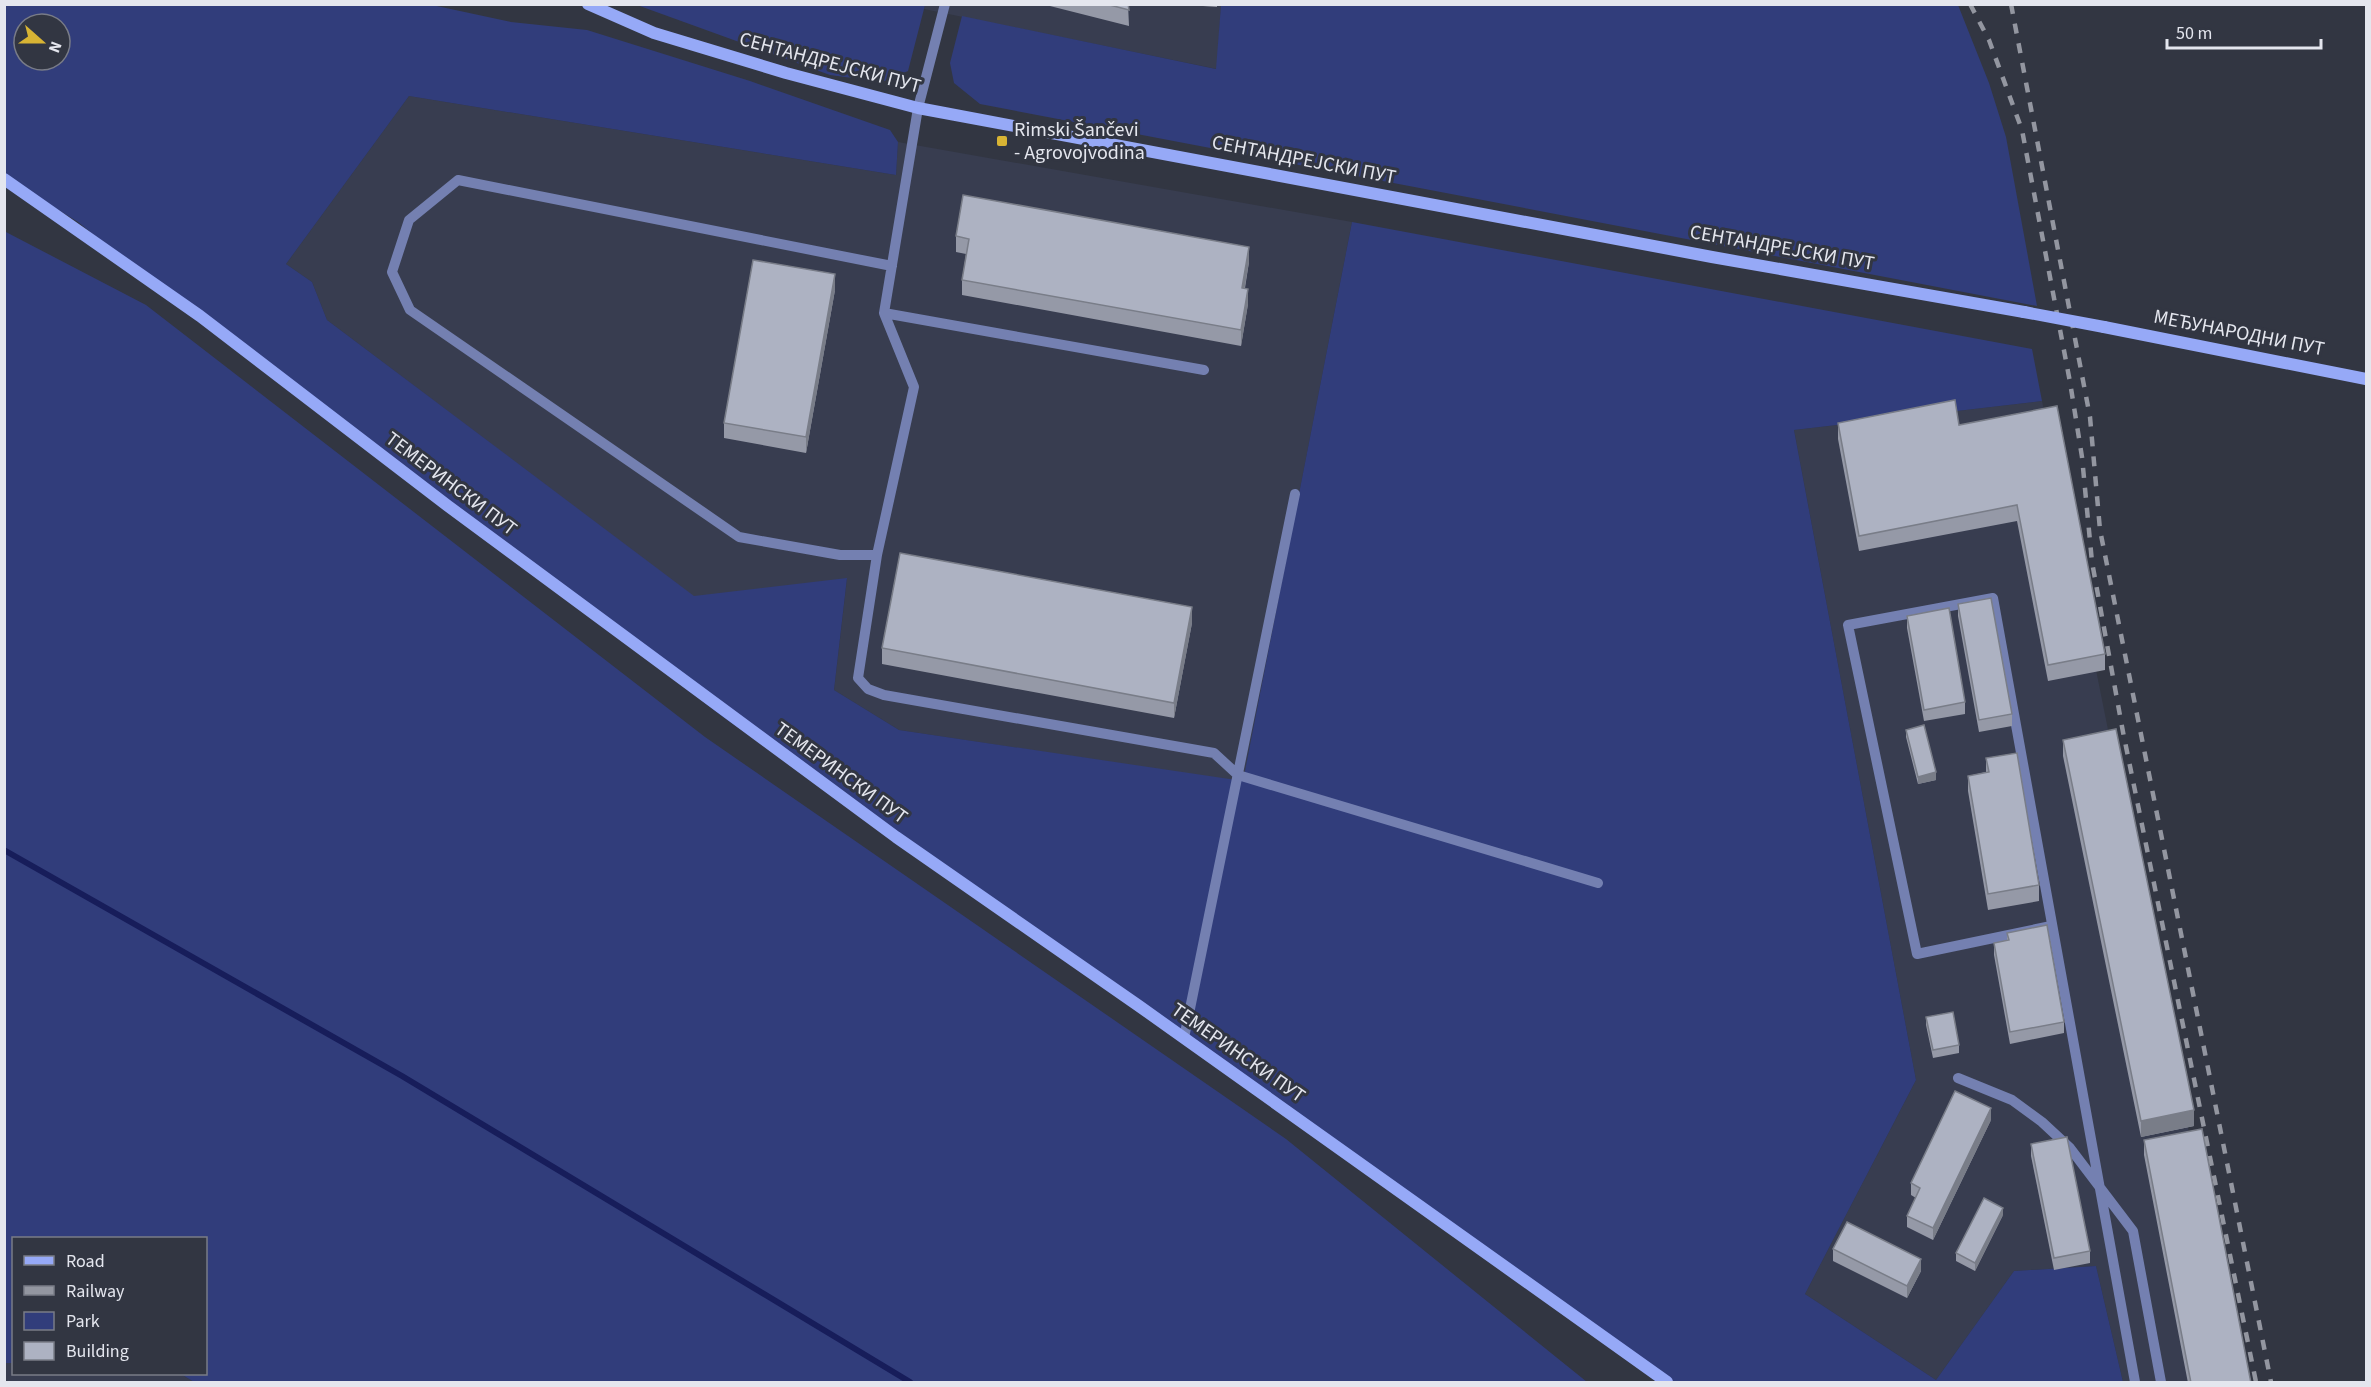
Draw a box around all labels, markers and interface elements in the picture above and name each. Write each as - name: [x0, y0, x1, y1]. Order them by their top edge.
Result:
- north arrow: [12, 12, 72, 72]
- scale bar: [2167, 12, 2322, 50]
- text: 50 m: [2176, 21, 2212, 46]
- street label: СЕНТАНДРЕЈСКИ ПУТ: [736, 25, 924, 101]
- text: N: [43, 38, 67, 56]
- place label: Rimski Šančevi - Agrovojvodina: [1014, 116, 1145, 167]
- street label: СЕНТАНДРЕЈСКИ ПУТ: [1210, 128, 1399, 192]
- marker: Rimski Šančevi - Agrovojvodina: [995, 134, 1009, 148]
- street label: СЕНТАНДРЕЈСКИ ПУТ: [1688, 218, 1877, 278]
- street label: МЕЂУНАРОДНИ ПУТ: [2151, 303, 2327, 363]
- street label: ТЕМЕРИНСКИ ПУТ: [380, 425, 523, 543]
- street label: ТЕМЕРИНСКИ ПУТ: [769, 715, 913, 831]
- street label: ТЕМЕРИНСКИ ПУТ: [1165, 996, 1311, 1110]
- legend: [12, 1237, 207, 1375]
- text: Road: [66, 1249, 105, 1274]
- text: Railway: [66, 1279, 125, 1304]
- text: Park: [66, 1309, 100, 1334]
- text: Building: [66, 1339, 129, 1364]

